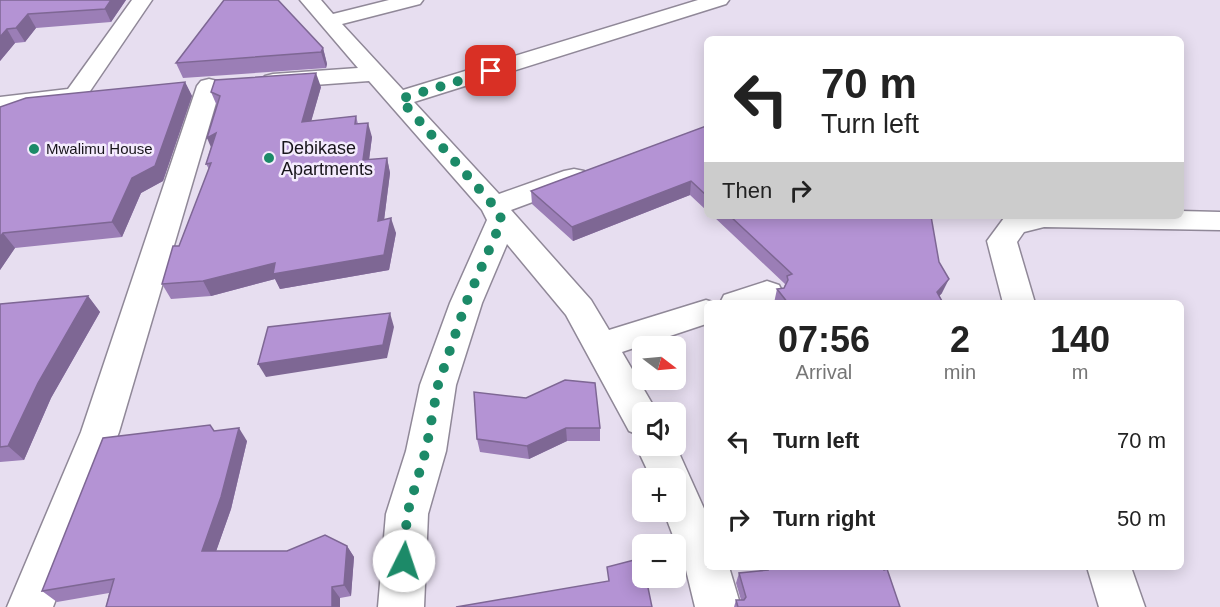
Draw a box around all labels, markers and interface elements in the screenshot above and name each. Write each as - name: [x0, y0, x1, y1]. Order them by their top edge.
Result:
- pin: [465, 45, 516, 96]
- icon: arrive: [474, 54, 507, 87]
- icon: left: [722, 60, 800, 138]
- text: 70 m: [821, 60, 917, 107]
- text: Turn left: [821, 109, 919, 139]
- place label: Debikase Apartments: [281, 138, 373, 179]
- place label: Mwalimu House: [46, 140, 153, 157]
- marker: Mwalimu House: [27, 142, 41, 156]
- marker: Debikase Apartments: [262, 151, 276, 165]
- icon: right: [784, 174, 817, 207]
- text: Then: [722, 178, 772, 203]
- text: 07:56: [778, 319, 870, 360]
- text: 2: [950, 319, 970, 360]
- text: 140: [1050, 319, 1110, 360]
- north arrow: [632, 336, 686, 390]
- map controls: [632, 336, 686, 588]
- text: Arrival: [796, 361, 852, 383]
- text: min: [944, 361, 976, 383]
- text: m: [1072, 361, 1088, 383]
- button: sound: [632, 402, 686, 456]
- icon: left: [722, 425, 755, 458]
- text: Turn left: [773, 428, 859, 453]
- text: 70 m: [1117, 428, 1166, 453]
- button: +: [632, 468, 686, 522]
- icon: right: [722, 503, 755, 536]
- text: Turn right: [773, 506, 875, 531]
- text: 50 m: [1117, 506, 1166, 531]
- position arrow: [372, 529, 436, 593]
- button: −: [632, 534, 686, 588]

